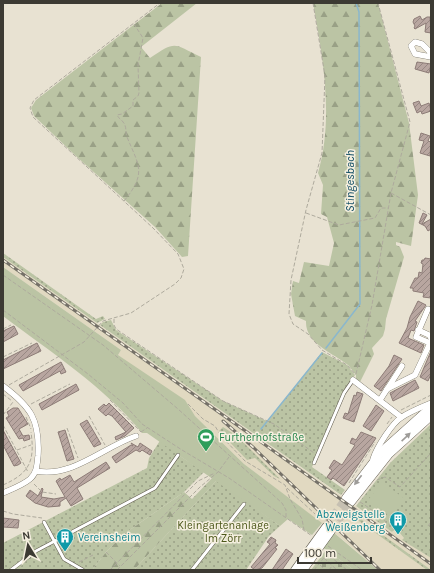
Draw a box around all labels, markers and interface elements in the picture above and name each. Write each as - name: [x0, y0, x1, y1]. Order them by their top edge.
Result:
- water label: Stingesbach: [343, 150, 357, 212]
- sports icon: Furtherhofstraße: [196, 427, 216, 452]
- place label: Furtherhofstraße: [219, 431, 304, 444]
- one-way arrow: [401, 433, 411, 442]
- one-way arrow: [354, 475, 362, 486]
- place label: Abzweigstelle Weißenberg: [316, 508, 386, 534]
- building icon: Abzweigstelle Weißenberg: [388, 510, 408, 535]
- park label: Kleingartenanlage Im Zörr: [177, 519, 269, 545]
- north arrow: [8, 525, 48, 565]
- building icon: Vereinsheim: [55, 527, 75, 552]
- text: N: [21, 529, 31, 543]
- place label: Vereinsheim: [78, 531, 141, 544]
- scale bar: [298, 539, 371, 565]
- text: 100 m: [304, 546, 336, 560]

